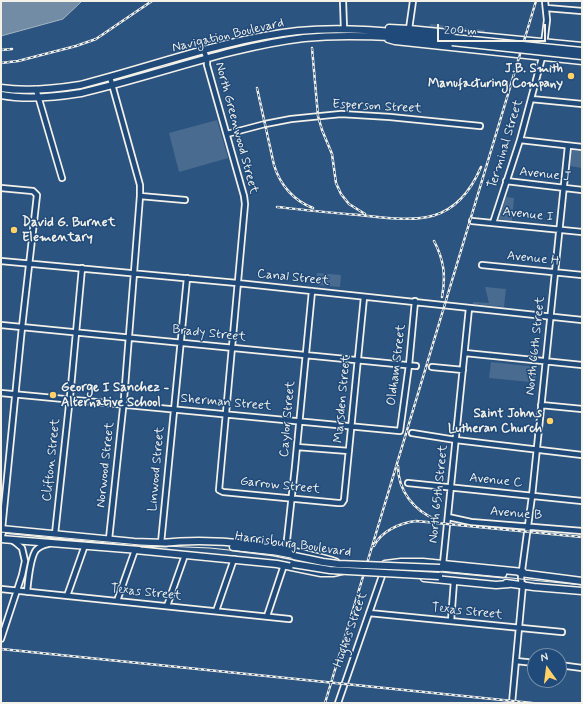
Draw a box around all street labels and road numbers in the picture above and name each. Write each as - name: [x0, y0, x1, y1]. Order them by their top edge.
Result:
- street label: Navigation Boulevard: [171, 16, 285, 56]
- street label: North Greenwood Street: [211, 60, 261, 196]
- street label: Esperson Street: [332, 97, 422, 117]
- street label: Terminal Street: [485, 98, 527, 190]
- street label: Avenue J: [518, 165, 572, 185]
- street label: Avenue I: [502, 205, 554, 225]
- street label: Avenue H: [506, 248, 560, 270]
- street label: Canal Street: [256, 266, 330, 290]
- street label: North 66th Street: [523, 296, 549, 396]
- street label: Brady Street: [171, 322, 247, 346]
- street label: Oldham Street: [384, 323, 410, 407]
- street label: Marsden Street: [331, 354, 355, 444]
- street label: Caylor Street: [277, 380, 299, 458]
- street label: Sherman Street: [180, 391, 272, 415]
- street label: Clifton Street: [40, 418, 64, 502]
- street label: Norwood Street: [94, 421, 118, 509]
- street label: Linwood Street: [146, 426, 168, 512]
- street label: North 65th Street: [426, 444, 452, 544]
- street label: Avenue C: [469, 470, 523, 492]
- street label: Garrow Street: [239, 474, 321, 498]
- street label: Avenue B: [489, 504, 543, 524]
- street label: Harrisburg Boulevard: [234, 529, 352, 561]
- street label: Texas Street: [110, 582, 182, 604]
- street label: Hughes Street: [331, 590, 371, 670]
- street label: Texas Street: [431, 601, 503, 623]

